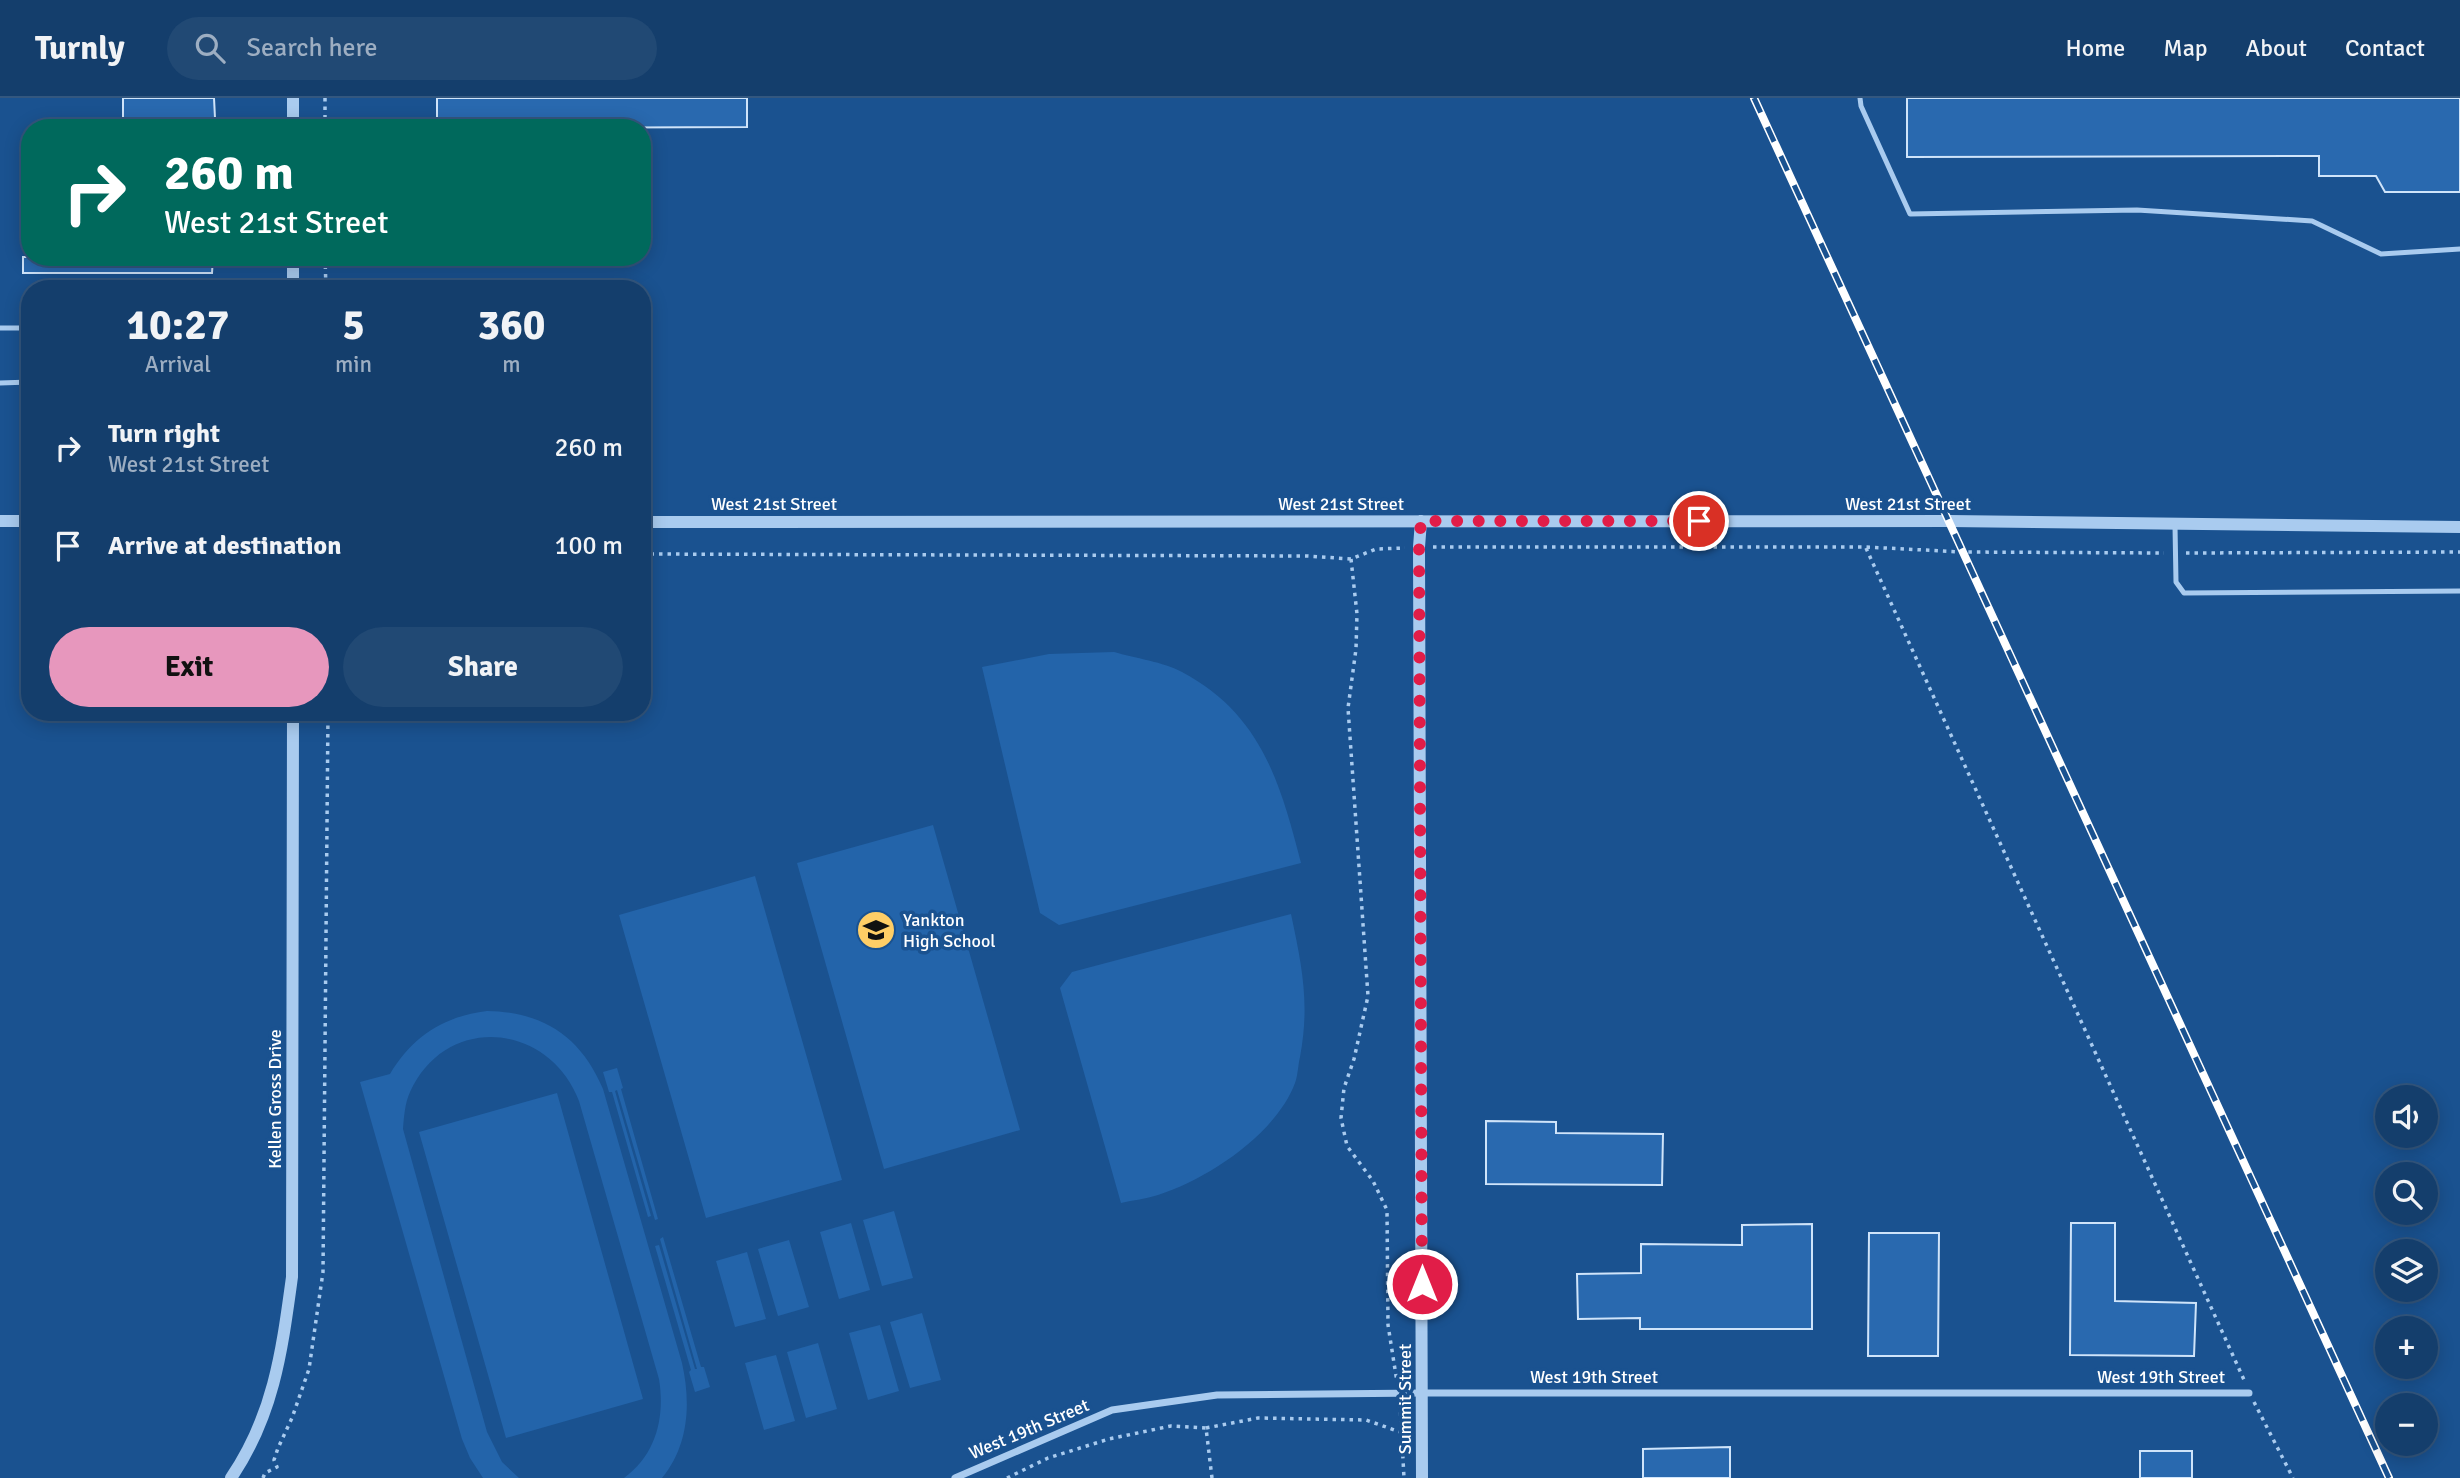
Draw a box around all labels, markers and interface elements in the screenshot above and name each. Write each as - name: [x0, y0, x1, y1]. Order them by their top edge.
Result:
- search box: [167, 17, 657, 80]
- text: Turnly: [35, 28, 125, 69]
- icon: search: [191, 29, 229, 67]
- text: Search here: [247, 32, 378, 64]
- text: Home: [2065, 33, 2125, 63]
- text: Map: [2163, 33, 2208, 63]
- text: About: [2246, 33, 2307, 63]
- text: Contact: [2345, 33, 2425, 63]
- text: 260 m: [164, 143, 294, 203]
- icon: right: [49, 147, 140, 238]
- text: West 21st Street: [164, 203, 388, 242]
- text: 10:27: [126, 300, 230, 351]
- text: 5: [342, 300, 365, 351]
- text: 360: [477, 300, 546, 351]
- text: Arrival: [145, 350, 211, 379]
- text: min: [335, 350, 372, 379]
- text: m: [502, 350, 521, 379]
- text: Turn right: [108, 418, 220, 450]
- icon: right: [49, 429, 87, 467]
- text: 260 m: [554, 432, 623, 464]
- text: West 21st Street: [108, 450, 269, 479]
- pin: [1669, 491, 1729, 551]
- street label: West 21st Street: [711, 493, 837, 515]
- street label: West 21st Street: [1278, 493, 1404, 515]
- street label: West 21st Street: [1845, 493, 1971, 515]
- icon: arrive: [1680, 502, 1718, 540]
- icon: arrive: [49, 527, 87, 565]
- text: Arrive at destination: [108, 530, 341, 562]
- text: 100 m: [554, 530, 623, 562]
- button: Exit: [49, 627, 329, 707]
- button: Share: [343, 627, 623, 707]
- school or university icon: Yankton High School: [855, 909, 897, 951]
- place label: Yankton High School: [903, 909, 996, 952]
- street label: Kellen Gross Drive: [264, 1029, 286, 1169]
- map controls: [2375, 1085, 2438, 1456]
- button: sound: [2375, 1085, 2438, 1148]
- button: search: [2375, 1162, 2438, 1225]
- button: layers: [2375, 1239, 2438, 1302]
- position arrow: [1385, 1247, 1459, 1321]
- button: +: [2375, 1316, 2438, 1379]
- street label: Summit Street: [1394, 1344, 1416, 1454]
- street label: West 19th Street: [1530, 1366, 1658, 1388]
- street label: West 19th Street: [2097, 1366, 2225, 1388]
- button: −: [2375, 1393, 2438, 1456]
- street label: West 19th Street: [966, 1394, 1092, 1464]

